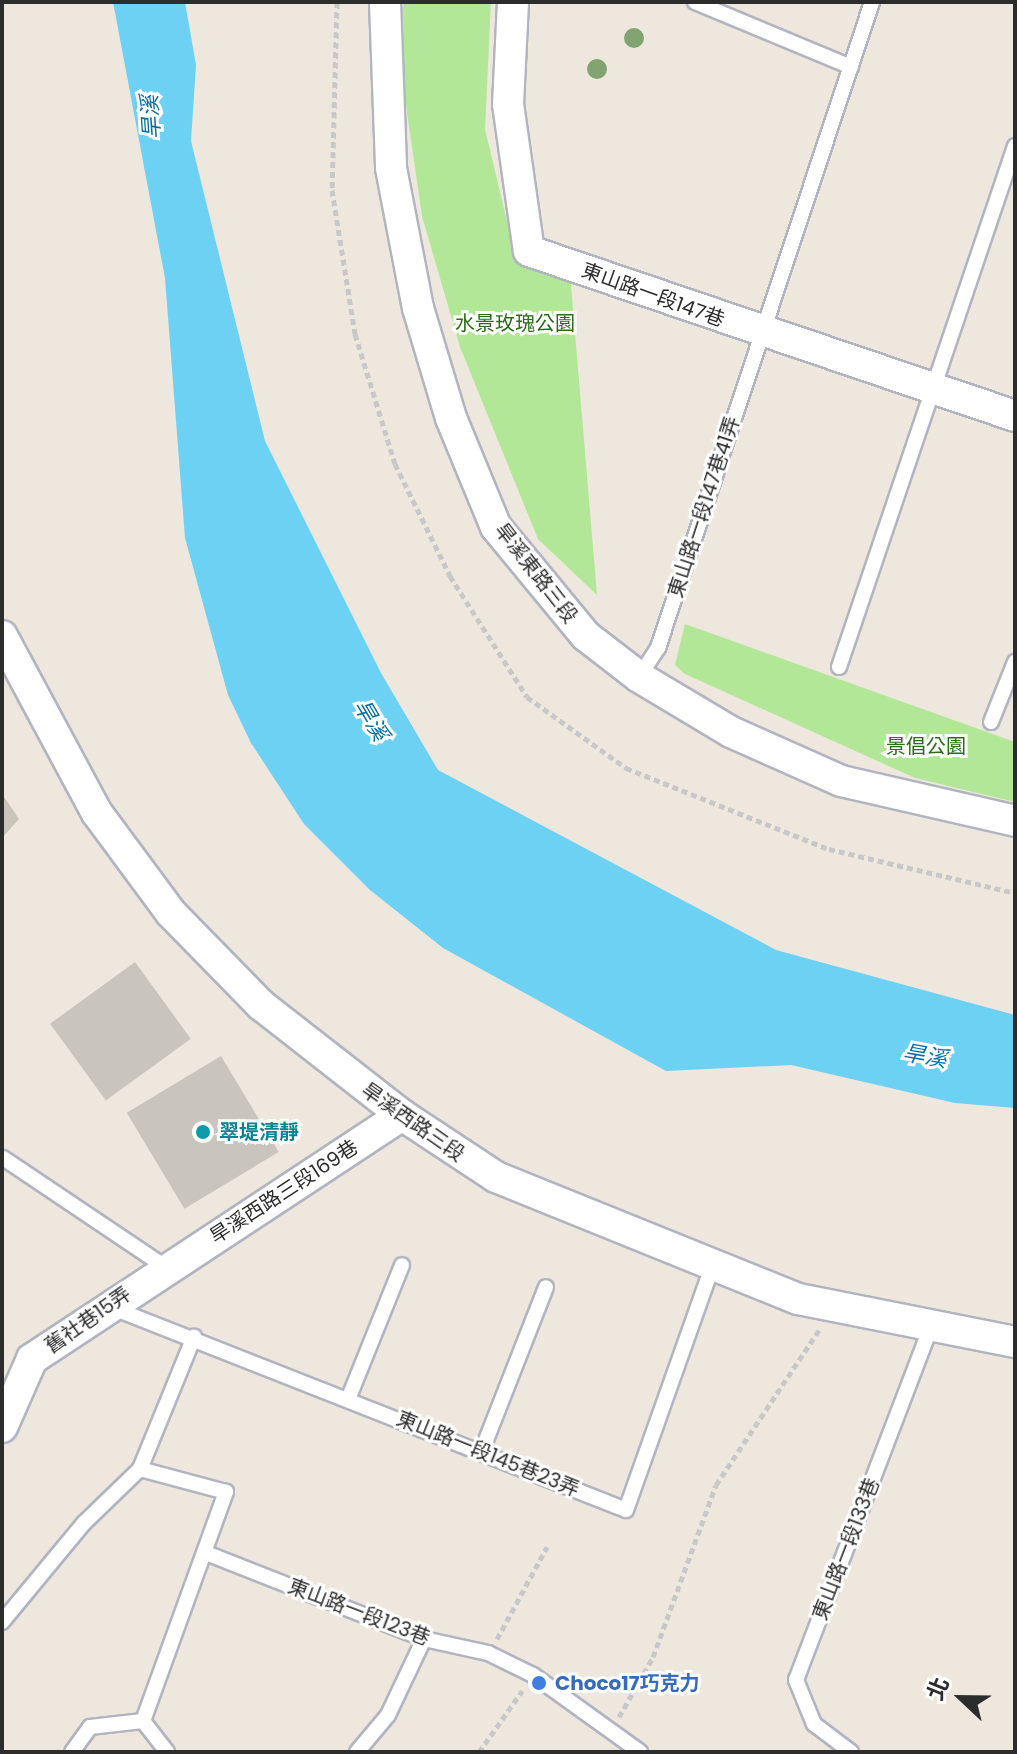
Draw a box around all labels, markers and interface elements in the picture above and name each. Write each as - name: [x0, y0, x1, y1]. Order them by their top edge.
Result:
- water label: 旱溪: [136, 94, 166, 140]
- street label: 東山路一段147巷: [578, 258, 728, 332]
- park label: 水景玫瑰公園: [455, 311, 575, 335]
- street label: 東山路一段147巷41弄: [663, 413, 745, 601]
- street label: 旱溪東路三段: [490, 518, 582, 628]
- water label: 旱溪: [348, 694, 394, 746]
- park label: 景倡公園: [886, 734, 966, 758]
- water label: 旱溪: [901, 1039, 949, 1073]
- street label: 旱溪西路三段: [357, 1078, 469, 1166]
- place label: 翠堤清靜: [219, 1120, 299, 1144]
- marker: 翠堤清靜: [194, 1123, 212, 1141]
- street label: 旱溪西路三段169巷: [205, 1135, 363, 1249]
- street label: 舊社巷15弄: [41, 1282, 135, 1358]
- street label: 東山路一段145巷23弄: [393, 1406, 583, 1502]
- street label: 東山路一段133巷: [808, 1475, 884, 1623]
- street label: 東山路一段123巷: [285, 1574, 433, 1650]
- north arrow: [921, 1658, 1001, 1738]
- place label: Choco17巧克力: [555, 1671, 700, 1695]
- text: 北: [920, 1673, 957, 1705]
- marker: Choco17巧克力: [530, 1674, 548, 1692]

